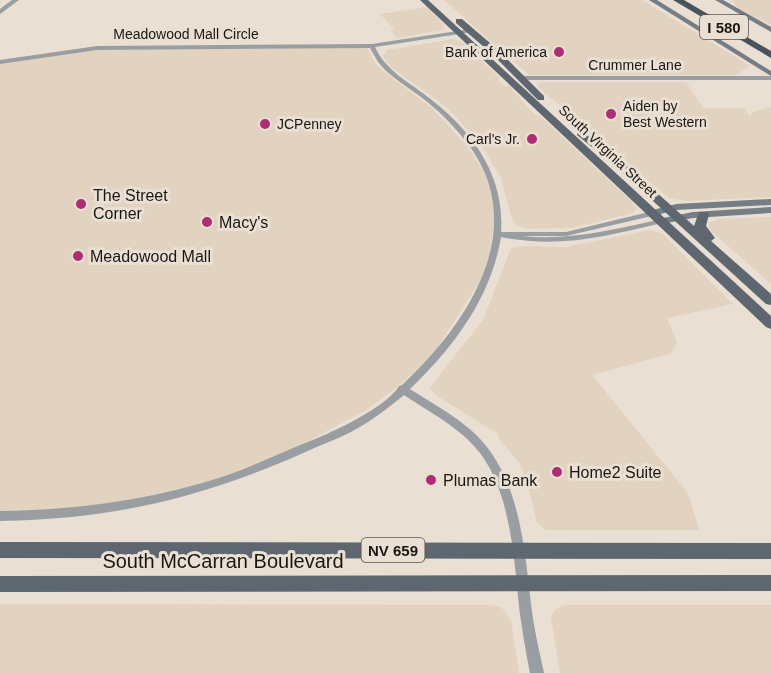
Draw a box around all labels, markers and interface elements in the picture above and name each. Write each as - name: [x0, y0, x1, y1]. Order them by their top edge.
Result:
- road number: I 580: [700, 15, 748, 39]
- street label: Meadowood Mall Circle: [113, 26, 259, 42]
- place label: Bank of America: [445, 44, 547, 60]
- marker: Bank of America: [552, 45, 566, 59]
- street label: Crummer Lane: [588, 57, 682, 73]
- place label: Aiden by Best Western: [623, 98, 707, 130]
- street label: South Virginia Street: [556, 101, 660, 201]
- marker: Aiden by Best Western: [604, 107, 618, 121]
- place label: JCPenney: [277, 116, 342, 132]
- marker: JCPenney: [258, 117, 272, 131]
- place label: Carl's Jr.: [466, 131, 520, 147]
- marker: Carl's Jr.: [525, 132, 539, 146]
- place label: The Street Corner: [93, 187, 168, 222]
- marker: The Street Corner: [74, 197, 88, 211]
- place label: Macy's: [219, 214, 268, 231]
- marker: Macy's: [200, 215, 214, 229]
- place label: Meadowood Mall: [90, 248, 211, 265]
- marker: Meadowood Mall: [71, 249, 85, 263]
- place label: Home2 Suite: [569, 464, 662, 481]
- marker: Home2 Suite: [550, 465, 564, 479]
- place label: Plumas Bank: [443, 472, 538, 489]
- marker: Plumas Bank: [424, 473, 438, 487]
- road number: NV 659: [362, 538, 424, 562]
- street label: South McCarran Boulevard: [102, 550, 344, 572]

